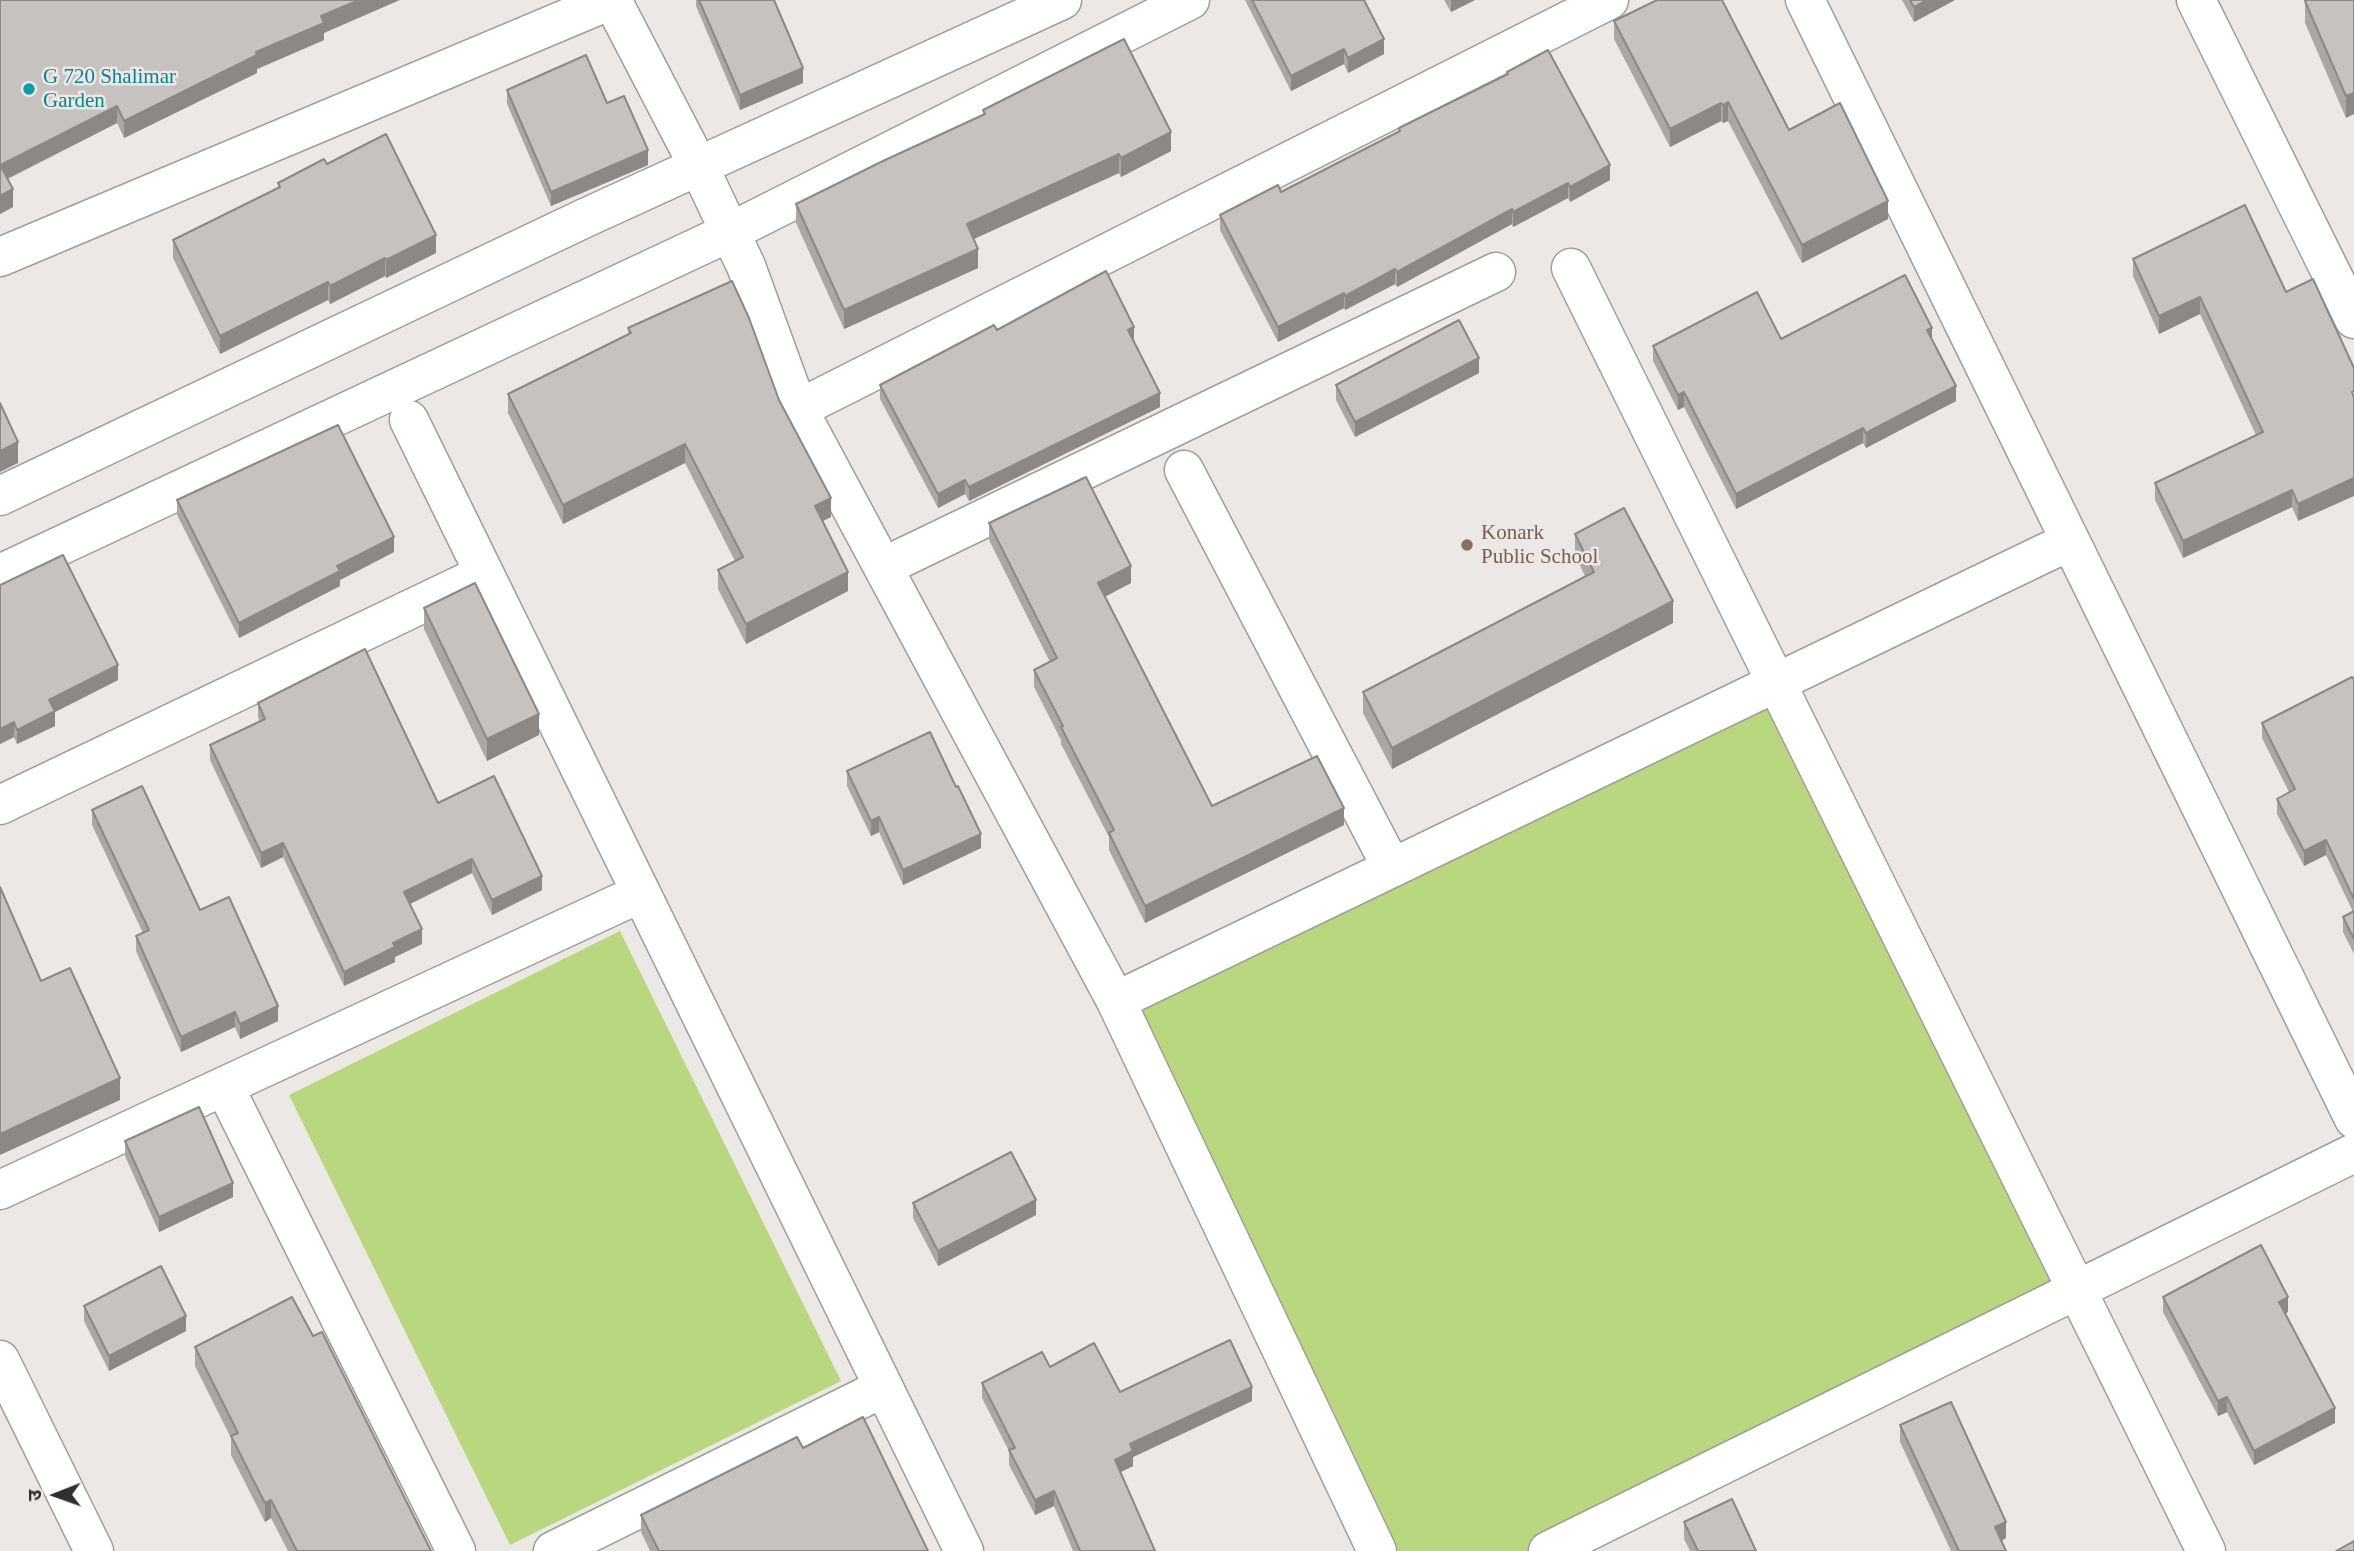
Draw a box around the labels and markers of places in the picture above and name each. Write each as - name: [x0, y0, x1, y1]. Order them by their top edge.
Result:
- place label: G 720 Shalimar Garden: [43, 64, 176, 114]
- marker: G 720 Shalimar Garden: [21, 81, 37, 97]
- place label: Konark Public School: [1481, 520, 1598, 570]
- marker: Konark Public School: [1459, 537, 1475, 553]

